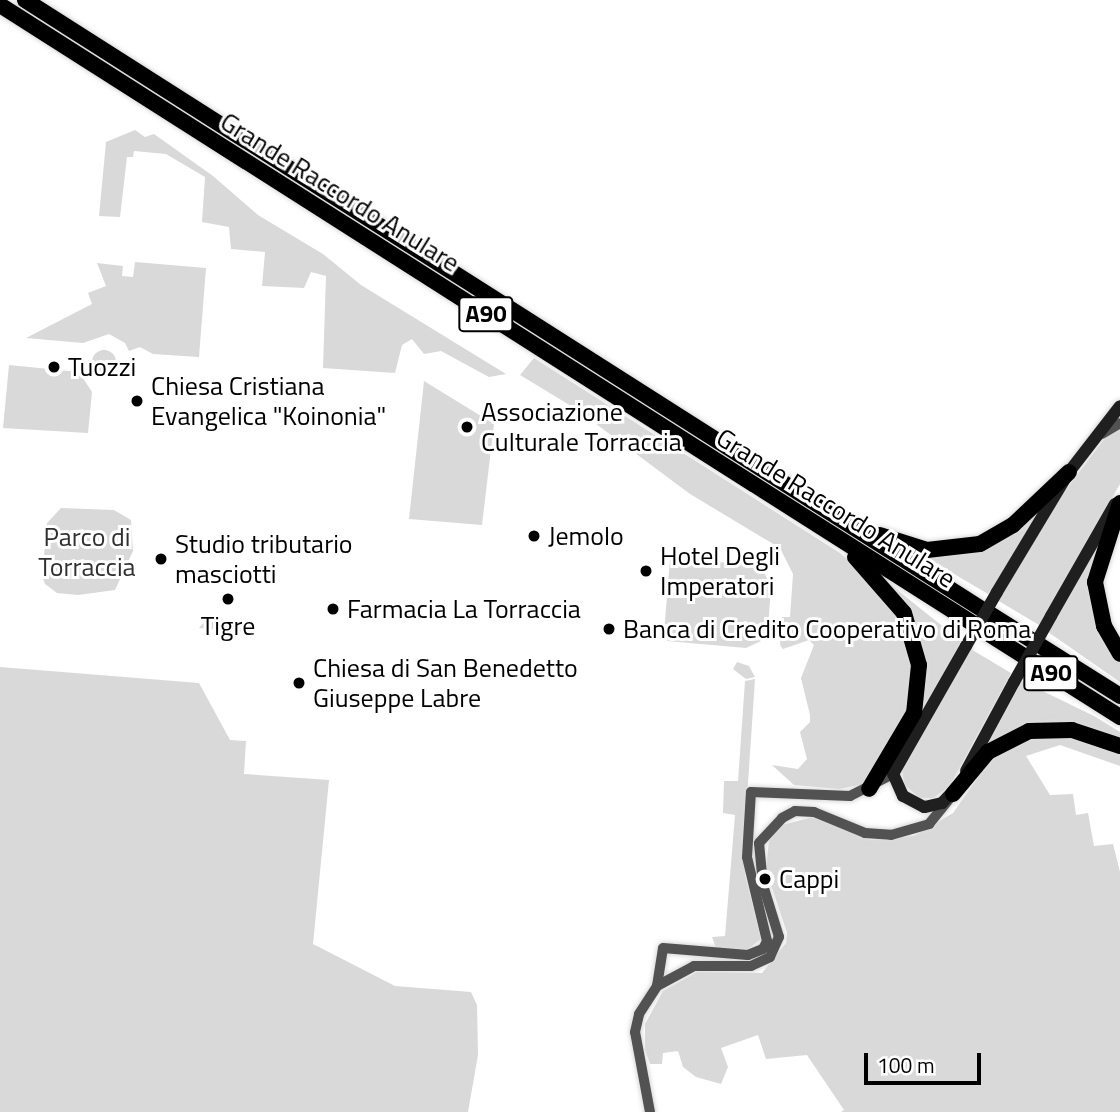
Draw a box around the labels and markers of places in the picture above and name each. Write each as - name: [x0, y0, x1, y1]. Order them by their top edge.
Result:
- place label: Tuozzi: [68, 351, 136, 383]
- marker: Tuozzi: [46, 359, 62, 375]
- place label: Chiesa Cristiana Evangelica "Koinonia": [151, 370, 386, 432]
- marker: Chiesa Cristiana Evangelica "Koinonia": [129, 393, 145, 409]
- place label: Associazione Culturale Torraccia: [481, 396, 682, 458]
- marker: Associazione Culturale Torraccia: [459, 419, 475, 435]
- place label: Jemolo: [548, 520, 624, 552]
- place label: Studio tributario masciotti: [175, 528, 353, 590]
- marker: Jemolo: [526, 528, 542, 544]
- place label: Hotel Degli Imperatori: [660, 540, 780, 602]
- marker: Studio tributario masciotti: [153, 551, 169, 567]
- marker: Hotel Degli Imperatori: [638, 563, 654, 579]
- marker: Tigre: [220, 591, 236, 607]
- place label: Farmacia La Torraccia: [347, 593, 581, 625]
- marker: Farmacia La Torraccia: [325, 601, 341, 617]
- place label: Tigre: [201, 610, 255, 642]
- place label: Banca di Credito Cooperativo di Roma: [623, 613, 1031, 645]
- marker: Banca di Credito Cooperativo di Roma: [601, 621, 617, 637]
- place label: Chiesa di San Benedetto Giuseppe Labre: [313, 652, 578, 714]
- marker: Chiesa di San Benedetto Giuseppe Labre: [291, 675, 307, 691]
- place label: Cappi: [779, 863, 839, 895]
- marker: Cappi: [757, 871, 773, 887]

